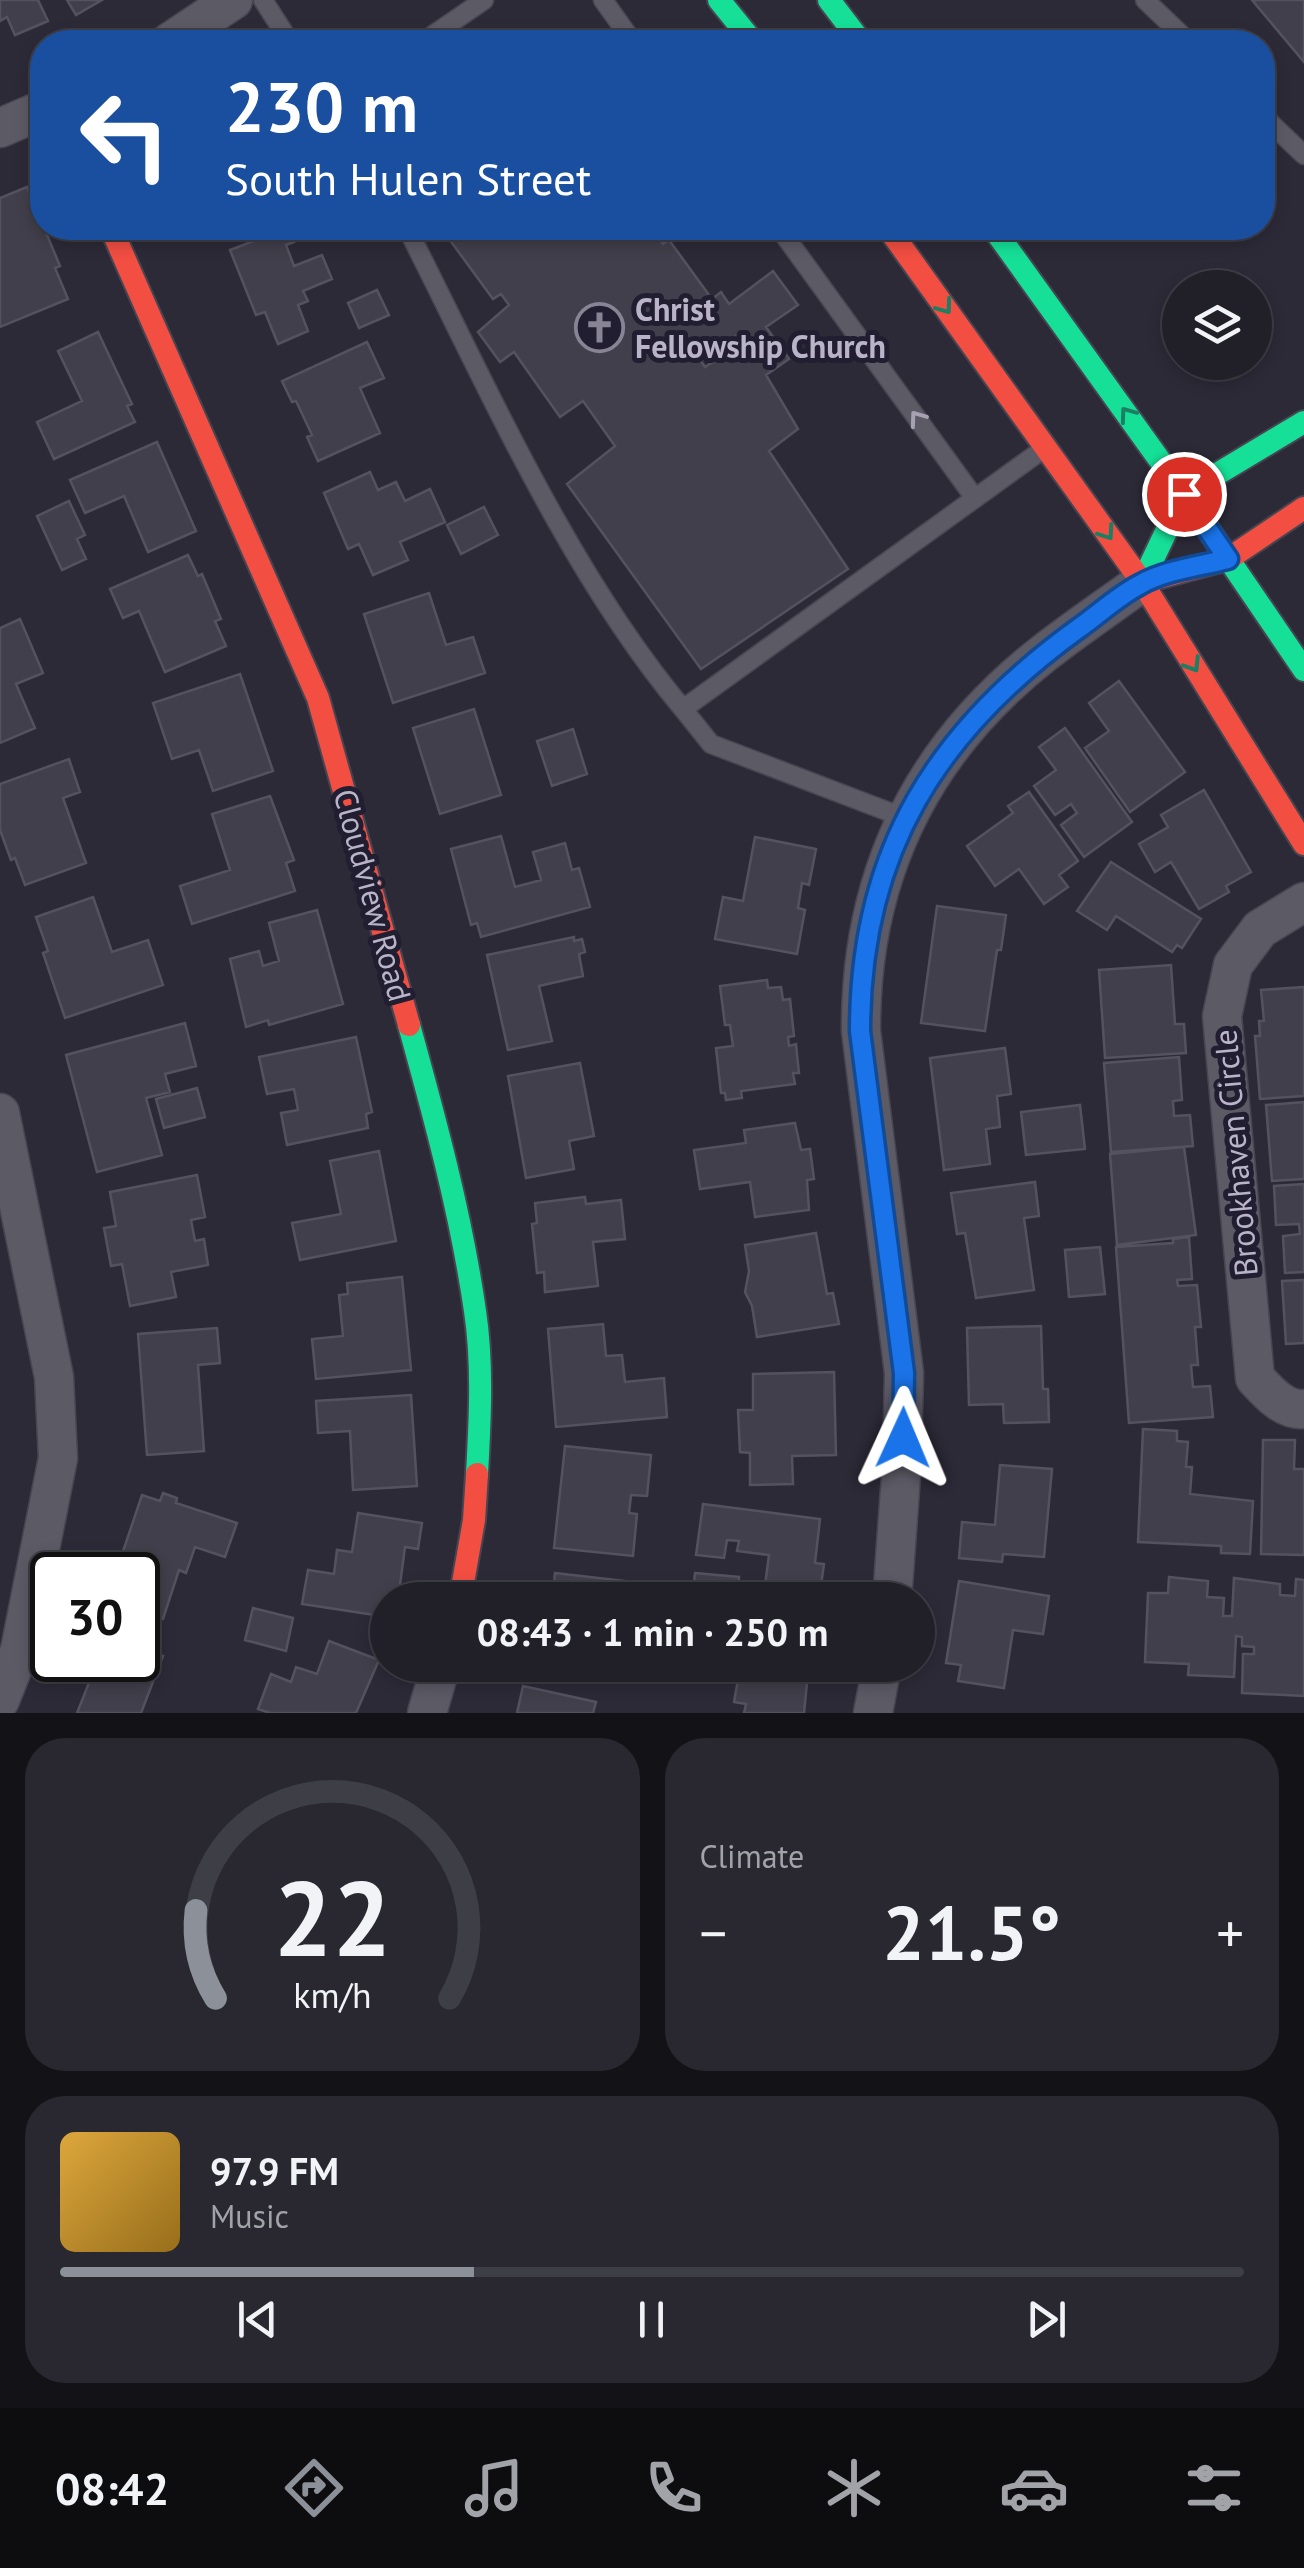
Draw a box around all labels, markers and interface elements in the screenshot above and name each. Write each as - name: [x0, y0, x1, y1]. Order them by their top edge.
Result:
- text: 230 m: [225, 61, 418, 151]
- icon: left: [60, 70, 190, 200]
- text: South Hulen Street: [225, 149, 591, 207]
- map controls: [1162, 270, 1272, 380]
- button: layers: [1162, 270, 1272, 380]
- place label: Christ Fellowship Church: [635, 288, 886, 367]
- one-way arrow: [933, 295, 952, 314]
- church icon: Christ Fellowship Church: [574, 301, 626, 353]
- one-way arrow: [1121, 407, 1139, 425]
- one-way arrow: [911, 411, 929, 429]
- pin: [1142, 452, 1227, 537]
- icon: arrive: [1157, 467, 1212, 522]
- one-way arrow: [1095, 522, 1114, 541]
- one-way arrow: [1181, 655, 1200, 673]
- street label: Cloudview Road: [324, 784, 422, 1006]
- street label: Brookhaven Circle: [1203, 1028, 1267, 1278]
- position arrow: [851, 1386, 955, 1490]
- speed limit sign: 30: [30, 1552, 160, 1682]
- text: 08:43 · 1 min · 250 m: [477, 1607, 828, 1656]
- text: Climate: [700, 1835, 804, 1877]
- text: 22: [273, 1850, 391, 1985]
- text: 21.5°: [882, 1884, 1061, 1981]
- text: −: [700, 1897, 727, 1968]
- text: +: [1216, 1897, 1244, 1968]
- text: km/h: [293, 1972, 371, 2018]
- text: 97.9 FM: [210, 2146, 339, 2195]
- text: Music: [210, 2195, 289, 2237]
- icon: previous: [230, 2292, 285, 2347]
- icon: pause: [624, 2292, 679, 2347]
- icon: next: [1019, 2292, 1074, 2347]
- icon: directions: [279, 2453, 349, 2523]
- icon: music: [459, 2453, 529, 2523]
- icon: phone: [639, 2453, 709, 2523]
- icon: climate: [819, 2453, 889, 2523]
- icon: car: [999, 2453, 1069, 2523]
- icon: filters: [1179, 2453, 1249, 2523]
- text: 08:42: [55, 2459, 169, 2517]

